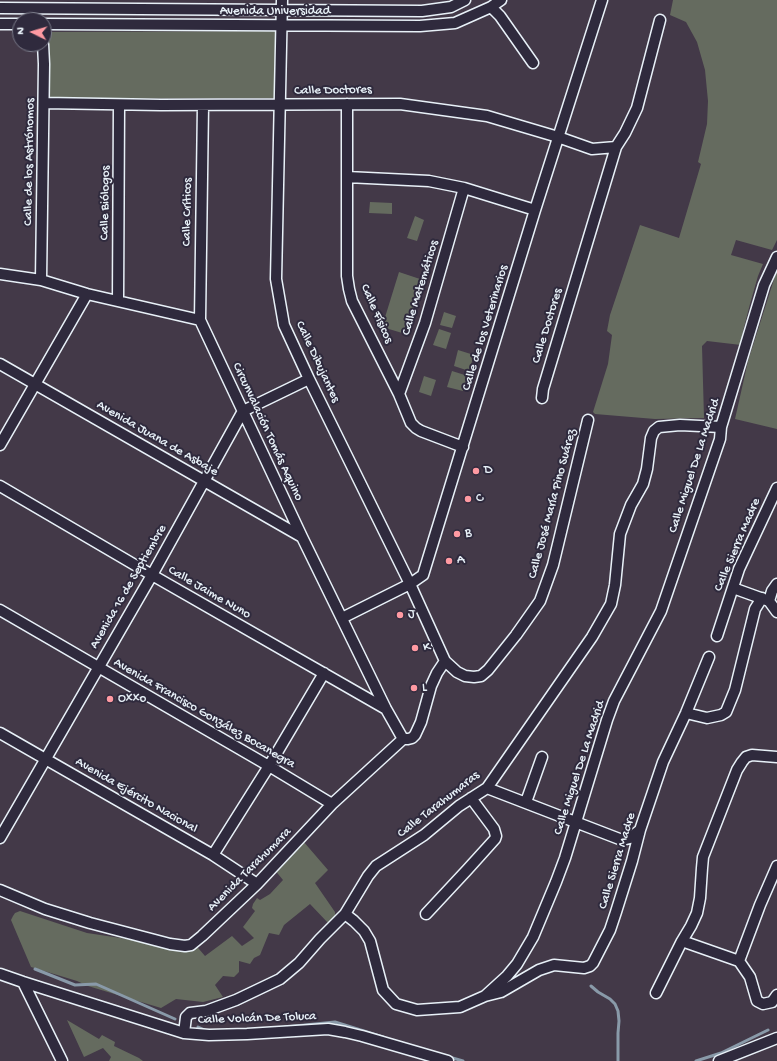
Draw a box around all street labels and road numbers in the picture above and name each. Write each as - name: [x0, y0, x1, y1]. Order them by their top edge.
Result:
- street label: Avenida Universidad: [220, 4, 330, 20]
- street label: Calle Doctores: [294, 83, 372, 99]
- street label: Calle de los Astrónomos: [21, 98, 39, 226]
- street label: Calle Biólogos: [98, 166, 114, 240]
- street label: Calle Críticos: [180, 178, 196, 246]
- street label: Calle Matemáticos: [399, 239, 443, 337]
- street label: Calle de los Veterinarios: [459, 263, 513, 393]
- street label: Calle Físicos: [356, 282, 396, 346]
- street label: Calle Doctores: [529, 287, 567, 365]
- street label: Calle Dibujantes: [291, 319, 343, 405]
- street label: Circunvalación Tomás Aquino: [228, 360, 306, 504]
- street label: Calle Miguel De La Madrid: [666, 397, 724, 535]
- street label: Avenida Juana de Asbaje: [93, 398, 221, 480]
- street label: Calle José María Pino Suárez: [525, 427, 581, 581]
- street label: Calle Sierra Madre: [711, 496, 765, 594]
- street label: Avenida 16 de Septiembre: [87, 522, 171, 652]
- street label: Calle Jaime Nuno: [165, 563, 253, 623]
- street label: Avenida Francisco González Bocanegra: [110, 655, 298, 773]
- street label: Calle Miguel De La Madrid: [551, 699, 609, 837]
- street label: Avenida Ejército Nacional: [72, 755, 200, 837]
- street label: Calle Tarahumaras: [395, 768, 483, 842]
- street label: Calle Sierra Madre: [596, 811, 640, 911]
- street label: Avenida Tarahumara: [205, 825, 295, 915]
- street label: Calle Volcán De Toluca: [198, 1009, 316, 1029]

